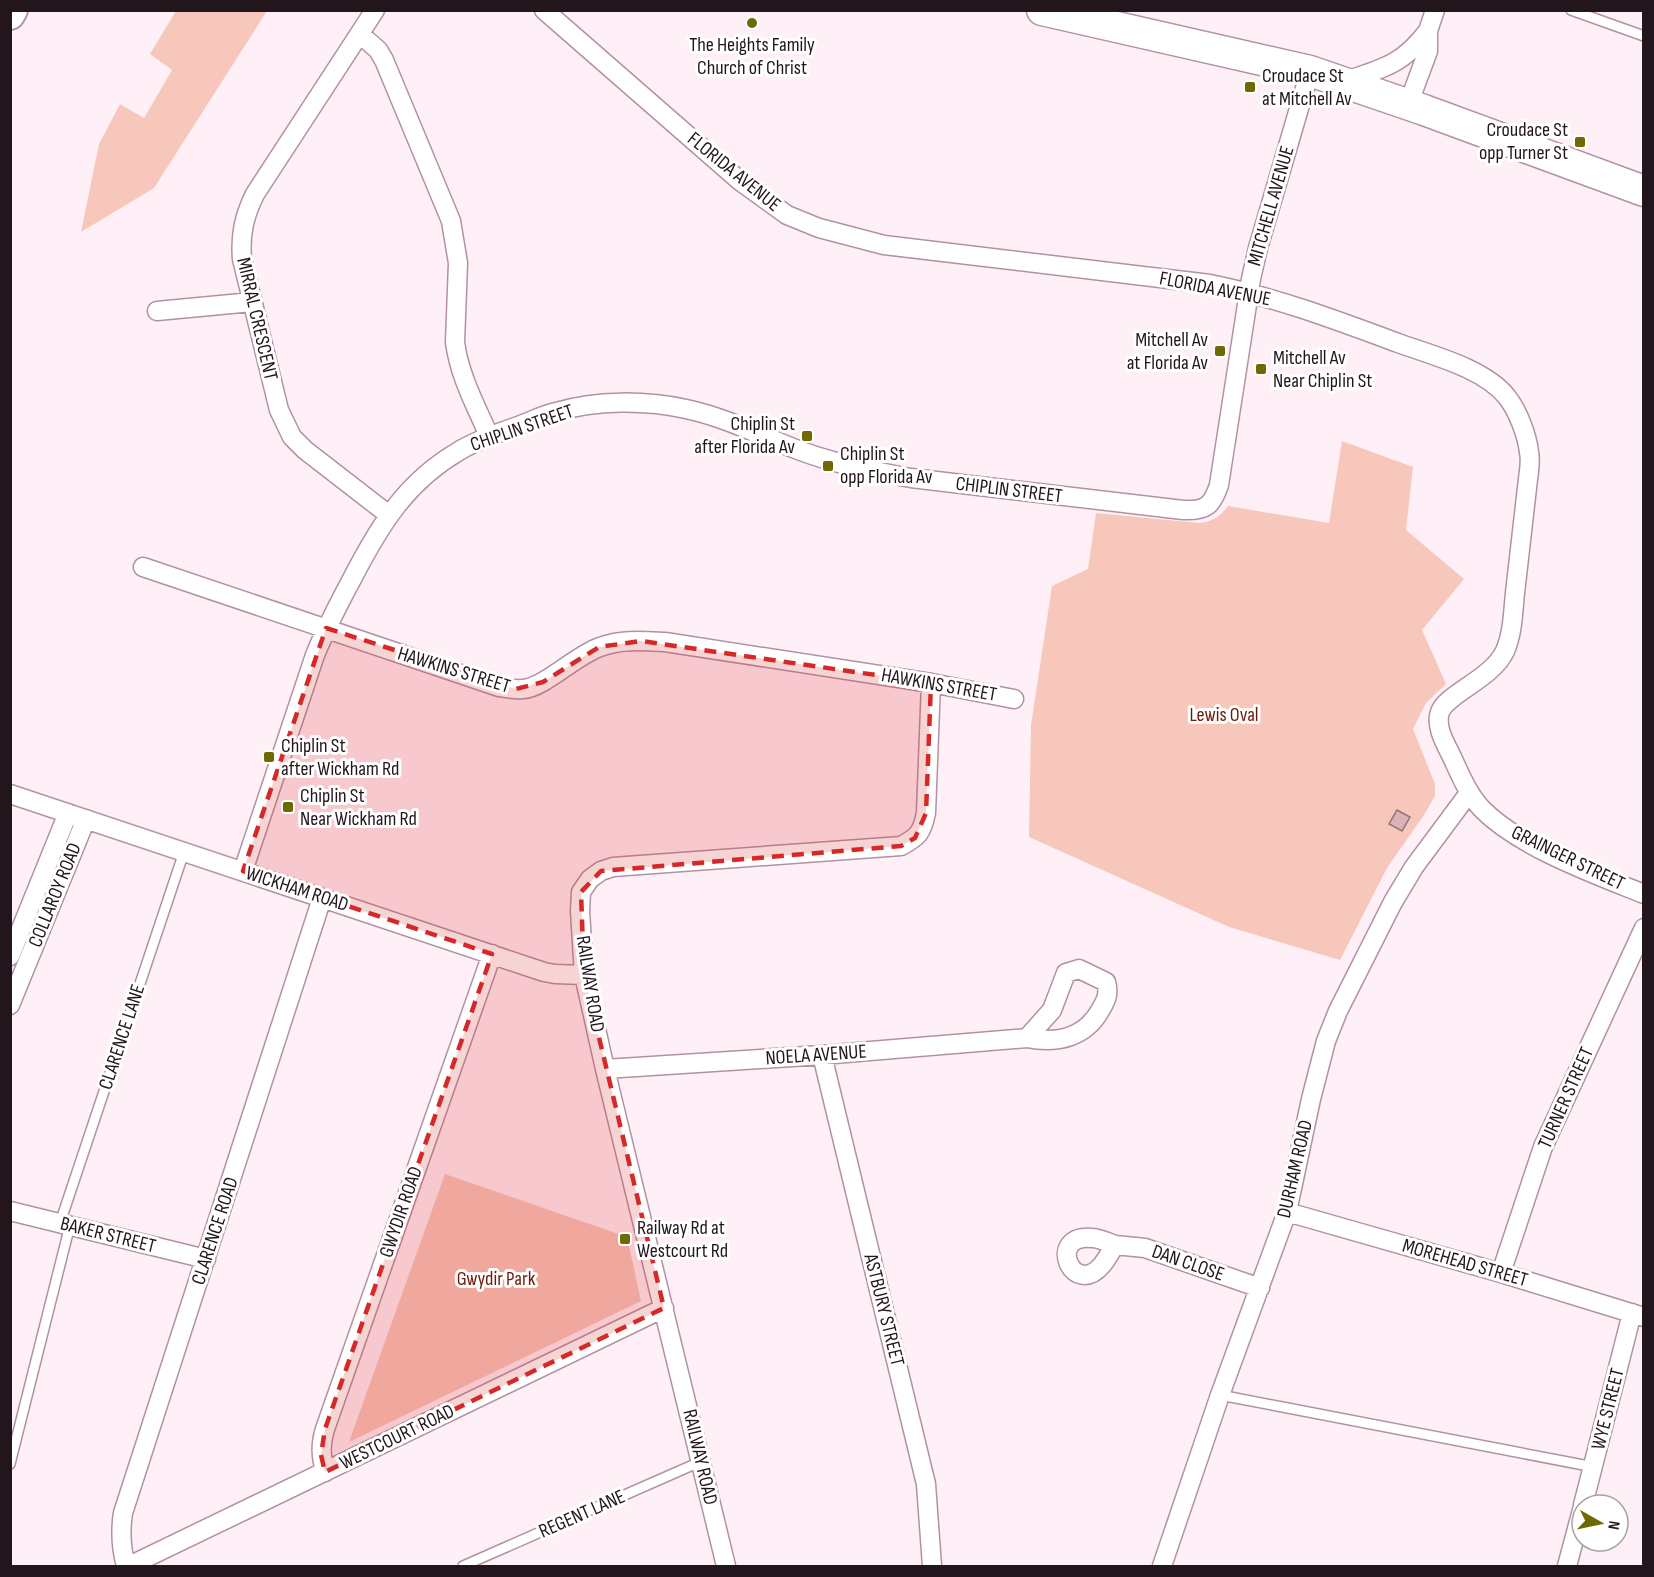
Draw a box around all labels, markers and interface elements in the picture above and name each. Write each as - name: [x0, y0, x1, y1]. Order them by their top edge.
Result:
- marker: The Heights Family Church of Christ: [745, 16, 759, 30]
- place label: The Heights Family Church of Christ: [689, 33, 815, 80]
- place label: Croudace St at Mitchell Av: [1262, 64, 1352, 111]
- marker: Croudace St at Mitchell Av: [1243, 80, 1257, 94]
- place label: Croudace St opp Turner St: [1479, 118, 1568, 165]
- street label: FLORIDA AVENUE: [683, 127, 785, 217]
- marker: Croudace St opp Turner St: [1573, 135, 1587, 149]
- street label: MITCHELL AVENUE: [1242, 143, 1300, 269]
- street label: MIRRAL CRESCENT: [231, 255, 283, 383]
- street label: FLORIDA AVENUE: [1157, 266, 1273, 312]
- place label: Mitchell Av at Florida Av: [1127, 328, 1208, 375]
- marker: Mitchell Av at Florida Av: [1213, 344, 1227, 358]
- place label: Mitchell Av Near Chiplin St: [1273, 346, 1372, 393]
- marker: Mitchell Av Near Chiplin St: [1254, 362, 1268, 376]
- street label: CHIPLIN STREET: [467, 399, 577, 457]
- place label: Chiplin St after Florida Av: [694, 412, 795, 459]
- marker: Chiplin St after Florida Av: [800, 429, 814, 443]
- place label: Chiplin St opp Florida Av: [840, 442, 933, 489]
- marker: Chiplin St opp Florida Av: [821, 459, 835, 473]
- street label: CHIPLIN STREET: [954, 472, 1064, 508]
- street label: HAWKINS STREET: [395, 641, 513, 699]
- street label: HAWKINS STREET: [879, 663, 999, 707]
- park label: Lewis Oval: [1189, 703, 1259, 727]
- place label: Chiplin St after Wickham Rd: [281, 734, 399, 781]
- marker: Chiplin St after Wickham Rd: [262, 750, 276, 764]
- place label: Chiplin St Near Wickham Rd: [300, 784, 417, 831]
- marker: Chiplin St Near Wickham Rd: [281, 800, 295, 814]
- street label: GRAINGER STREET: [1507, 820, 1629, 896]
- street label: COLLAROY ROAD: [23, 839, 87, 951]
- street label: WICKHAM ROAD: [243, 861, 351, 917]
- street label: RAILWAY ROAD: [571, 934, 609, 1034]
- street label: CLARENCE LANE: [94, 981, 150, 1093]
- street label: NOELA AVENUE: [765, 1039, 867, 1071]
- street label: TURNER STREET: [1533, 1044, 1599, 1152]
- street label: DURHAM ROAD: [1272, 1118, 1318, 1220]
- street label: GWYDIR ROAD: [374, 1163, 428, 1261]
- street label: CLARENCE ROAD: [186, 1174, 244, 1288]
- street label: BAKER STREET: [58, 1212, 158, 1258]
- place label: Railway Rd at Westcourt Rd: [637, 1216, 728, 1263]
- marker: Railway Rd at Westcourt Rd: [618, 1232, 632, 1246]
- street label: MOREHEAD STREET: [1399, 1234, 1531, 1292]
- street label: DAN CLOSE: [1149, 1239, 1227, 1287]
- street label: ASTBURY STREET: [858, 1250, 910, 1369]
- park label: Gwydir Park: [457, 1267, 536, 1291]
- street label: WYE STREET: [1586, 1366, 1630, 1452]
- street label: WESTCOURT ROAD: [336, 1399, 458, 1475]
- street label: RAILWAY ROAD: [677, 1407, 723, 1507]
- street label: REGENT LANE: [535, 1484, 629, 1544]
- north arrow: [1570, 1493, 1630, 1553]
- text: N: [1603, 1519, 1623, 1531]

